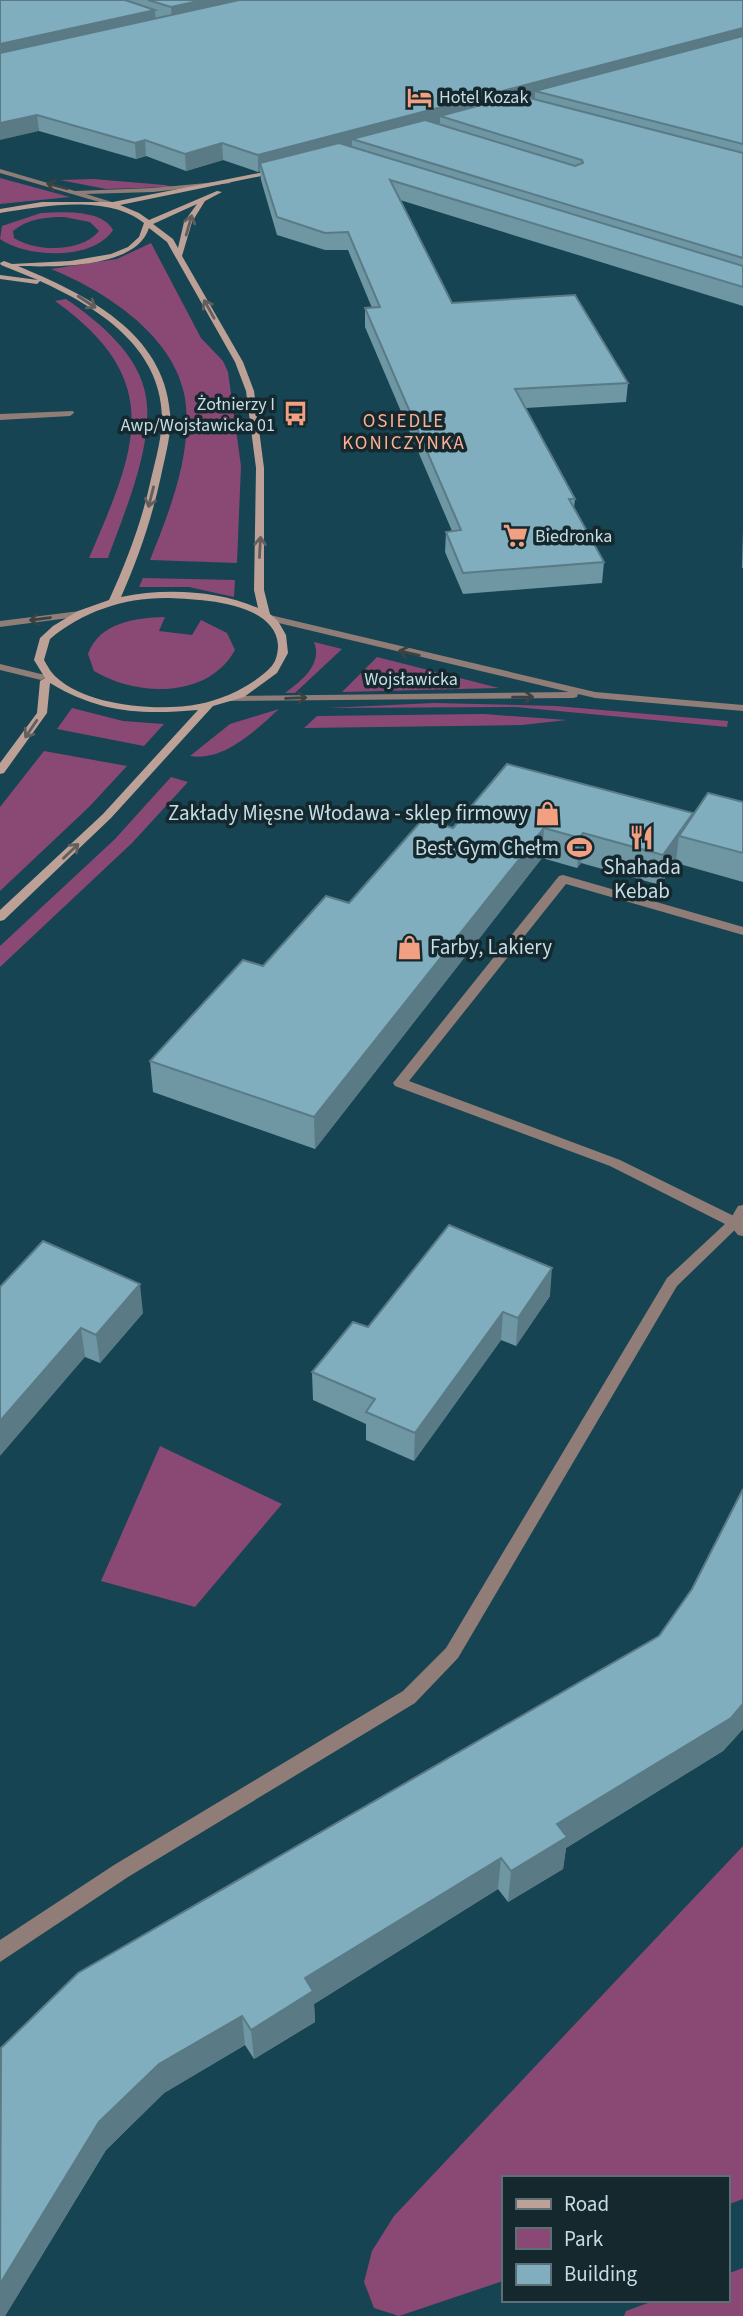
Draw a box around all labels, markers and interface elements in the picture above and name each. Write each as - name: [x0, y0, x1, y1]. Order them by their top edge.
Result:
- hotel icon: Hotel Kozak: [405, 83, 433, 111]
- place label: Hotel Kozak: [439, 85, 528, 110]
- one-way arrow: [46, 179, 68, 192]
- one-way arrow: [183, 214, 196, 236]
- one-way arrow: [77, 295, 97, 309]
- one-way arrow: [202, 299, 216, 319]
- place label: Żołnierzy I Awp/Wojsławicka 01: [121, 392, 275, 438]
- bus stop icon: Żołnierzy I Awp/Wojsławicka 01: [281, 400, 309, 428]
- district label: OSIEDLE KONICZYNKA: [342, 408, 466, 457]
- one-way arrow: [144, 486, 157, 508]
- supermarket icon: Biedronka: [501, 522, 529, 550]
- place label: Biedronka: [535, 524, 612, 549]
- one-way arrow: [253, 536, 266, 559]
- one-way arrow: [29, 613, 52, 626]
- one-way arrow: [398, 646, 421, 659]
- street label: Wojsławicka: [364, 667, 458, 692]
- one-way arrow: [512, 690, 535, 704]
- one-way arrow: [284, 691, 307, 704]
- one-way arrow: [24, 719, 38, 739]
- place label: Zakłady Mięsne Włodawa - sklep firmowy: [168, 798, 528, 828]
- shop icon: Zakłady Mięsne Włodawa - sklep firmowy: [534, 799, 562, 827]
- restaurant icon: Shahada Kebab: [628, 824, 656, 852]
- place label: Best Gym Chełm: [415, 833, 559, 863]
- sports icon: Best Gym Chełm: [565, 834, 593, 862]
- one-way arrow: [62, 842, 79, 859]
- place label: Shahada Kebab: [603, 852, 681, 906]
- place label: Farby, Lakiery: [430, 932, 552, 962]
- shop icon: Farby, Lakiery: [396, 933, 424, 961]
- legend: [502, 2176, 729, 2302]
- text: Road: [564, 2189, 609, 2219]
- text: Park: [564, 2224, 604, 2254]
- text: Building: [564, 2259, 638, 2289]

